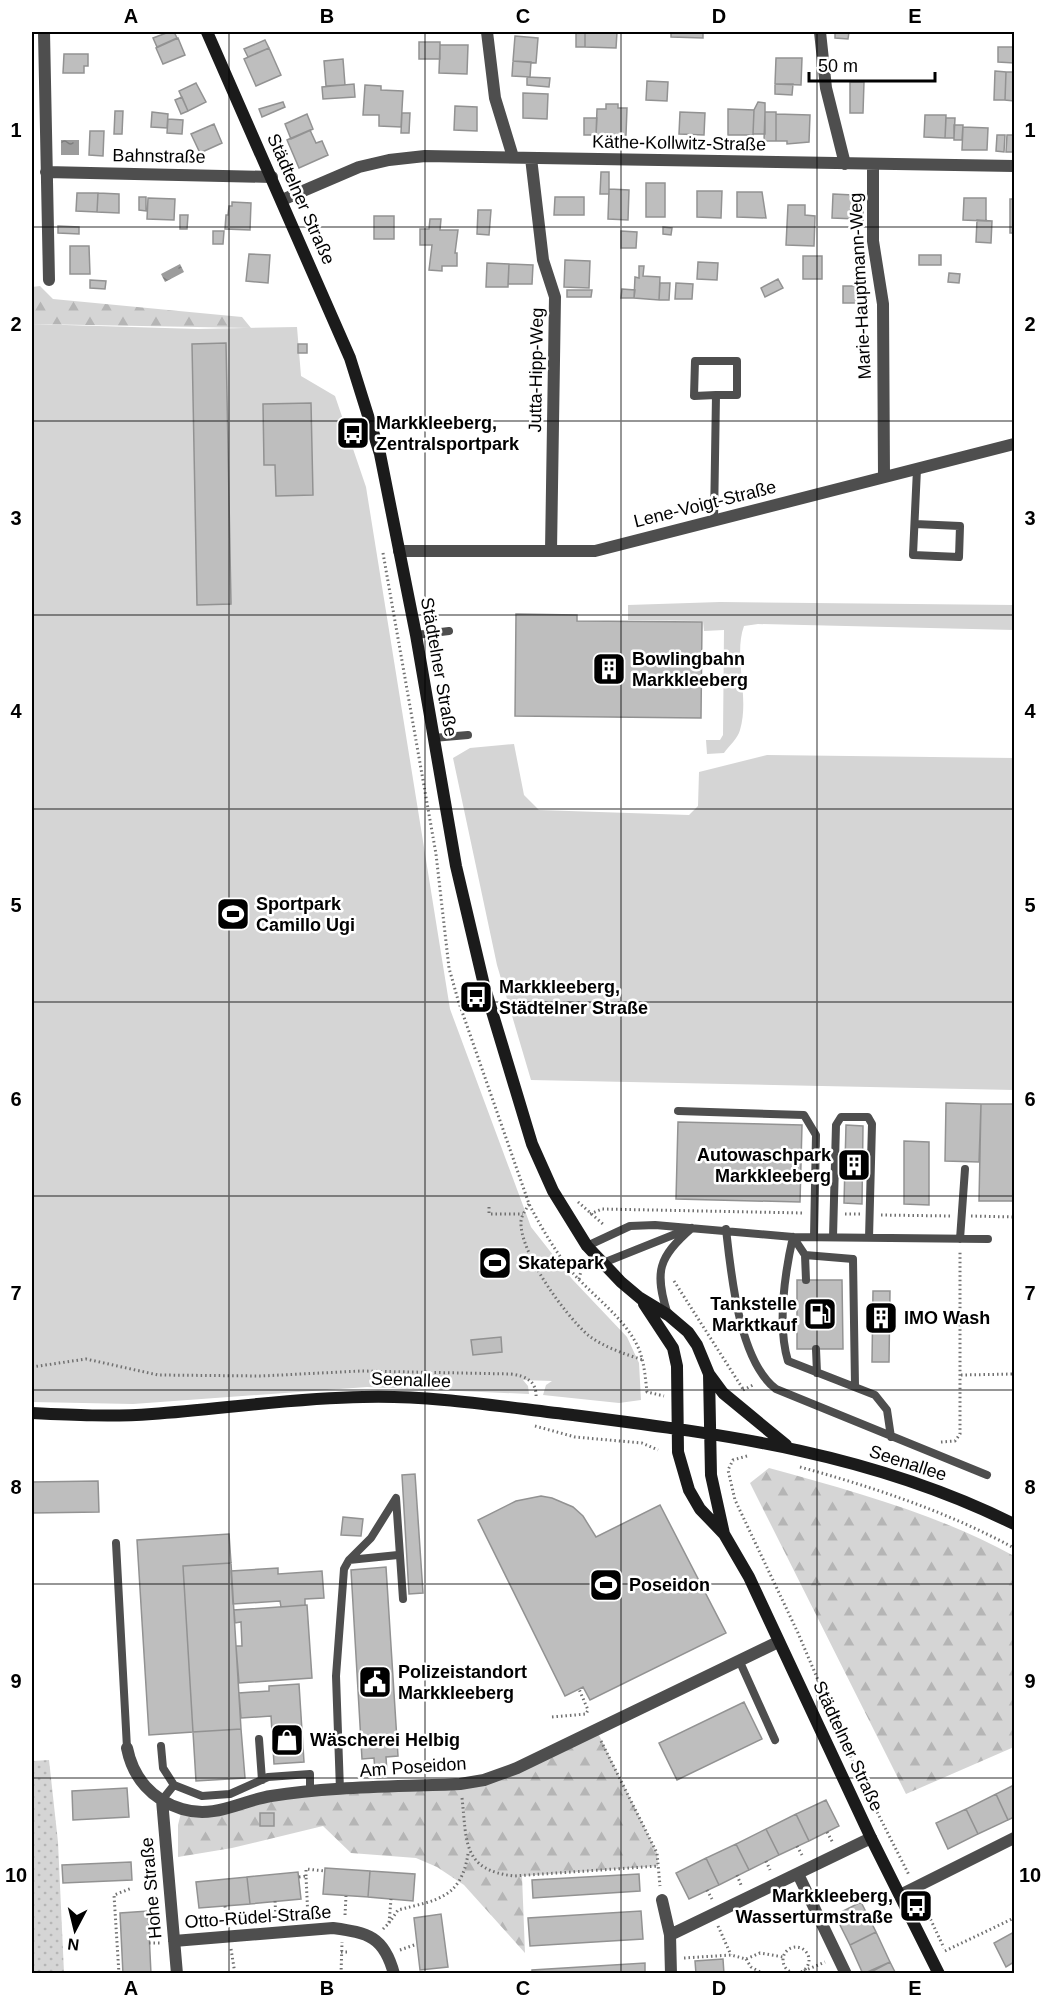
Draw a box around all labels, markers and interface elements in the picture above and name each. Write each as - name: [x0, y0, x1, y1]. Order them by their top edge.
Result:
- text: A: [124, 5, 138, 27]
- text: B: [320, 5, 334, 27]
- text: C: [516, 5, 530, 27]
- text: D: [712, 5, 726, 27]
- text: E: [908, 5, 922, 27]
- scale bar: [809, 45, 935, 83]
- text: 50 m: [818, 56, 858, 76]
- text: 1: [10, 119, 22, 141]
- text: 1: [1024, 119, 1036, 141]
- street label: Städtelner Straße: [263, 130, 339, 268]
- street label: Käthe-Kollwitz-Straße: [592, 131, 766, 155]
- street label: Bahnstraße: [112, 145, 206, 167]
- street label: Marie-Hauptmann-Weg: [845, 192, 875, 380]
- street label: Jutta-Hipp-Weg: [525, 307, 547, 433]
- text: 2: [10, 313, 22, 335]
- text: 2: [1024, 313, 1036, 335]
- place label: Markkleeberg, Zentralsportpark: [376, 413, 520, 454]
- bus stop icon: Markkleeberg, Zentralsportpark: [335, 415, 371, 451]
- street label: Lene-Voigt-Straße: [632, 477, 778, 531]
- text: 3: [10, 507, 22, 529]
- text: 3: [1024, 507, 1036, 529]
- street label: Städtelner Straße: [417, 596, 461, 738]
- place label: Bowlingbahn Markkleeberg: [632, 649, 748, 690]
- building icon: Bowlingbahn Markkleeberg: [591, 651, 627, 687]
- text: 4: [10, 700, 22, 722]
- text: 4: [1024, 700, 1036, 722]
- text: 5: [10, 894, 22, 916]
- place label: Sportpark Camillo Ugi: [256, 894, 355, 935]
- text: 5: [1024, 894, 1036, 916]
- sports icon: Sportpark Camillo Ugi: [215, 896, 251, 932]
- place label: Markkleeberg, Städtelner Straße: [499, 977, 648, 1018]
- bus stop icon: Markkleeberg, Städtelner Straße: [458, 979, 494, 1015]
- text: 6: [10, 1088, 22, 1110]
- text: 6: [1024, 1088, 1036, 1110]
- place label: Autowaschpark Markkleeberg: [697, 1145, 832, 1186]
- building icon: Autowaschpark Markkleeberg: [836, 1147, 872, 1183]
- sports icon: Skatepark: [477, 1245, 513, 1281]
- place label: Skatepark: [518, 1253, 605, 1273]
- text: 7: [10, 1282, 22, 1304]
- text: 7: [1024, 1282, 1036, 1304]
- place label: Tankstelle Marktkauf: [710, 1294, 798, 1335]
- fuel station icon: Tankstelle Marktkauf: [802, 1296, 838, 1332]
- building icon: IMO Wash: [863, 1300, 899, 1336]
- place label: IMO Wash: [904, 1308, 990, 1328]
- street label: Seenallee: [371, 1369, 451, 1391]
- street label: Seenallee: [867, 1441, 949, 1485]
- text: 8: [10, 1476, 22, 1498]
- text: 8: [1024, 1476, 1036, 1498]
- sports icon: Poseidon: [588, 1567, 624, 1603]
- place label: Poseidon: [629, 1575, 710, 1595]
- place label: Polizeistandort Markkleeberg: [398, 1662, 527, 1703]
- public building icon: Polizeistandort Markkleeberg: [357, 1664, 393, 1700]
- text: 9: [10, 1670, 22, 1692]
- text: 9: [1024, 1670, 1036, 1692]
- street label: Städtelner Straße: [809, 1678, 887, 1814]
- shop icon: Wäscherei Helbig: [269, 1722, 305, 1758]
- place label: Wäscherei Helbig: [310, 1730, 460, 1750]
- street label: Am Poseidon: [359, 1753, 467, 1781]
- street label: Hohe Straße: [137, 1836, 165, 1940]
- text: 10: [5, 1864, 27, 1886]
- text: 10: [1019, 1864, 1041, 1886]
- place label: Markkleeberg, Wasserturmstraße: [736, 1886, 893, 1927]
- bus stop icon: Markkleeberg, Wasserturmstraße: [898, 1888, 934, 1924]
- north arrow: [45, 1900, 105, 1960]
- street label: Otto-Rüdel-Straße: [184, 1902, 332, 1932]
- text: N: [66, 1935, 80, 1954]
- text: A: [124, 1977, 138, 1999]
- text: B: [320, 1977, 334, 1999]
- text: C: [516, 1977, 530, 1999]
- text: D: [712, 1977, 726, 1999]
- text: E: [908, 1977, 922, 1999]

